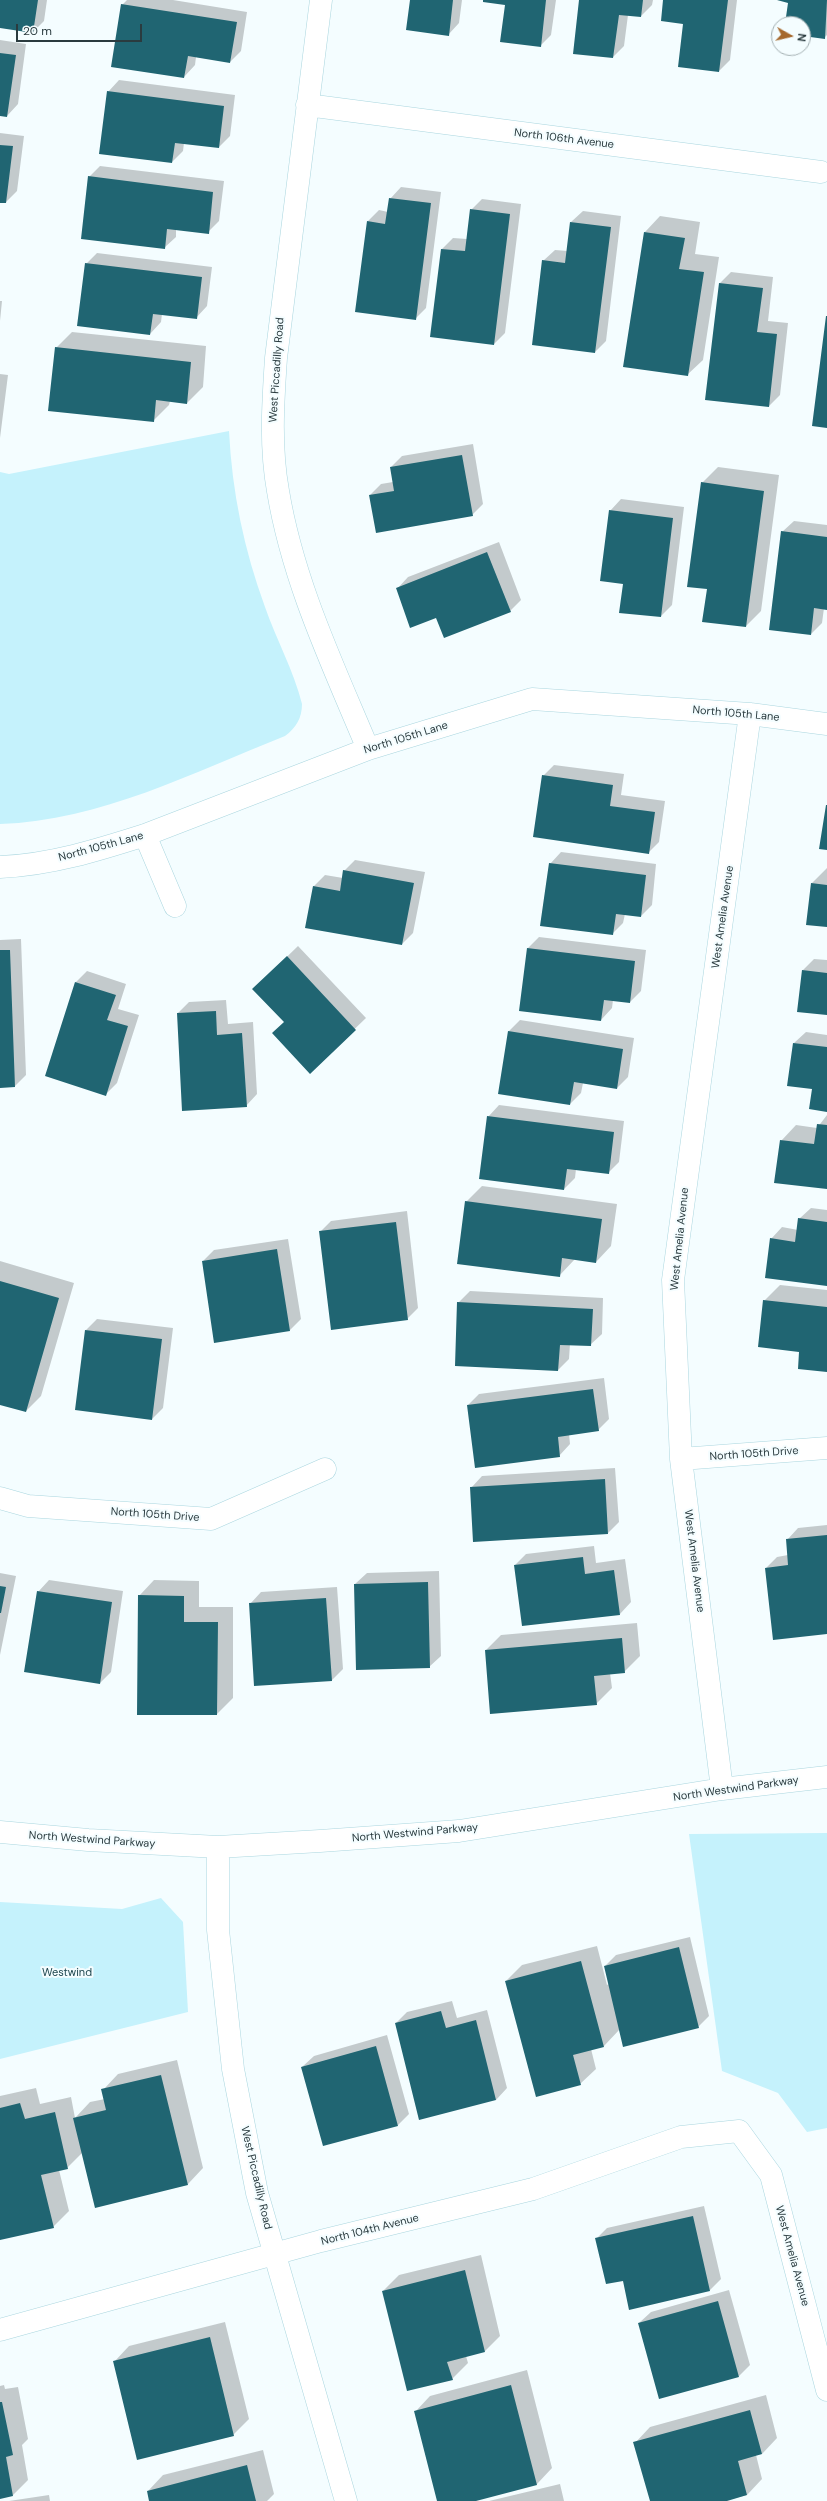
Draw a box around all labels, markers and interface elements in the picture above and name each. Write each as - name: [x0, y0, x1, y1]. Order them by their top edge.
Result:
- scale bar: [18, 16, 144, 42]
- north arrow: [771, 16, 811, 56]
- text: 20 m: [23, 23, 52, 39]
- text: N: [794, 33, 809, 42]
- street label: North 106th Avenue: [513, 126, 615, 152]
- street label: West Piccadilly Road: [267, 317, 287, 423]
- street label: North 105th Lane: [692, 704, 780, 724]
- street label: North 105th Lane: [362, 719, 450, 757]
- street label: North 105th Lane: [57, 829, 145, 865]
- street label: West Amelia Avenue: [709, 865, 737, 969]
- street label: West Amelia Avenue: [668, 1187, 692, 1291]
- street label: North 105th Drive: [709, 1444, 799, 1464]
- street label: North 105th Drive: [110, 1505, 200, 1525]
- street label: West Amelia Avenue: [681, 1509, 707, 1613]
- street label: North Westwind Parkway: [672, 1774, 800, 1804]
- street label: North Westwind Parkway: [351, 1821, 479, 1845]
- street label: North Westwind Parkway: [28, 1829, 156, 1851]
- park label: Westwind: [42, 1966, 92, 1980]
- street label: West Piccadilly Road: [238, 2125, 274, 2231]
- street label: West Amelia Avenue: [772, 2204, 812, 2308]
- street label: North 104th Avenue: [320, 2211, 420, 2249]

